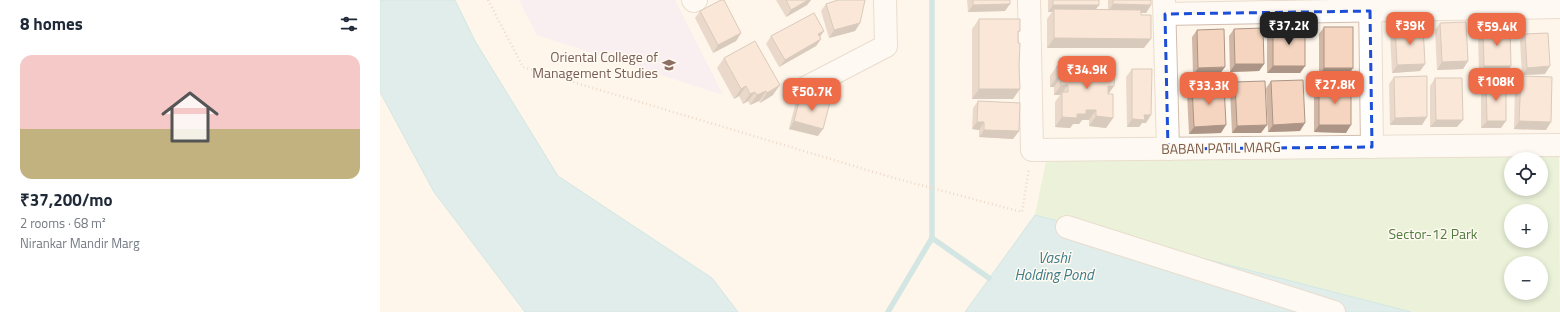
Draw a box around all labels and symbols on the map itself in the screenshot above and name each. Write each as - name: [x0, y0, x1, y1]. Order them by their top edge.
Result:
- pin: ₹37.2K: [1256, 12, 1322, 46]
- pin: ₹39K: [1386, 12, 1434, 46]
- pin: ₹59.4K: [1464, 13, 1530, 47]
- place label: Oriental College of Management Studies: [532, 46, 658, 83]
- pin: ₹34.9K: [1054, 56, 1120, 90]
- school or university icon: Oriental College of Management Studies: [661, 57, 677, 73]
- pin: ₹108K: [1468, 68, 1524, 102]
- pin: ₹27.8K: [1302, 71, 1368, 105]
- pin: ₹33.3K: [1176, 72, 1242, 106]
- pin: ₹50.7K: [779, 78, 845, 112]
- street label: BABAN PATIL MARG: [1161, 136, 1281, 159]
- park label: Sector-12 Park: [1389, 223, 1478, 244]
- water label: Vashi Holding Pond: [1015, 246, 1095, 286]

